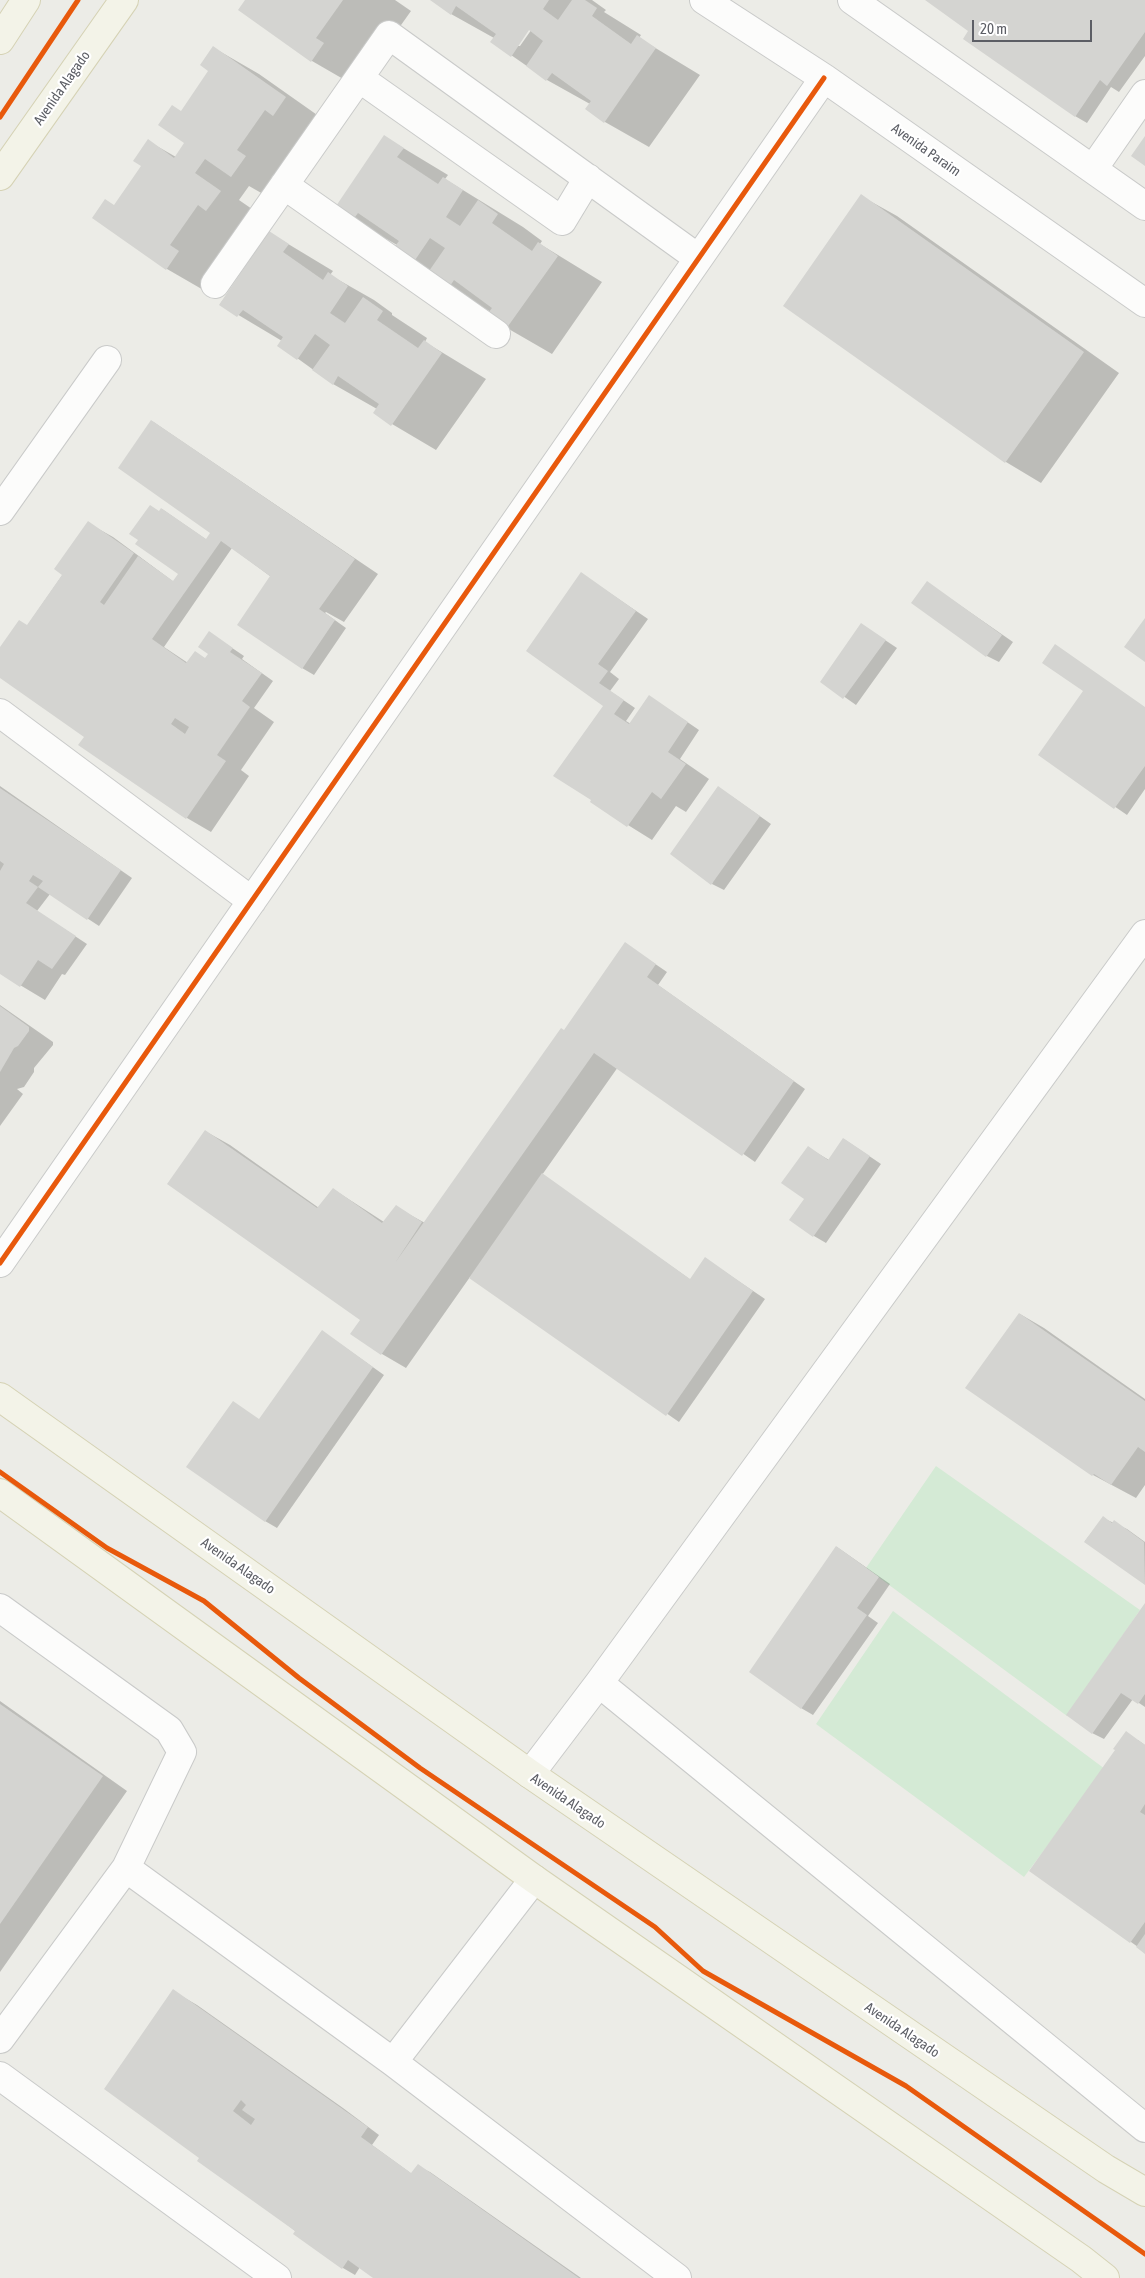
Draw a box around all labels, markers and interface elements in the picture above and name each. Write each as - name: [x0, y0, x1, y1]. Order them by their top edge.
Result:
- scale bar: [975, 10, 1095, 42]
- text: 20 m: [980, 20, 1007, 37]
- street label: Avenida Alagado: [30, 48, 94, 128]
- street label: Avenida Paraim: [888, 120, 964, 180]
- street label: Avenida Alagado: [198, 1534, 278, 1598]
- street label: Avenida Alagado: [527, 1770, 609, 1832]
- street label: Avenida Alagado: [861, 1999, 943, 2061]

